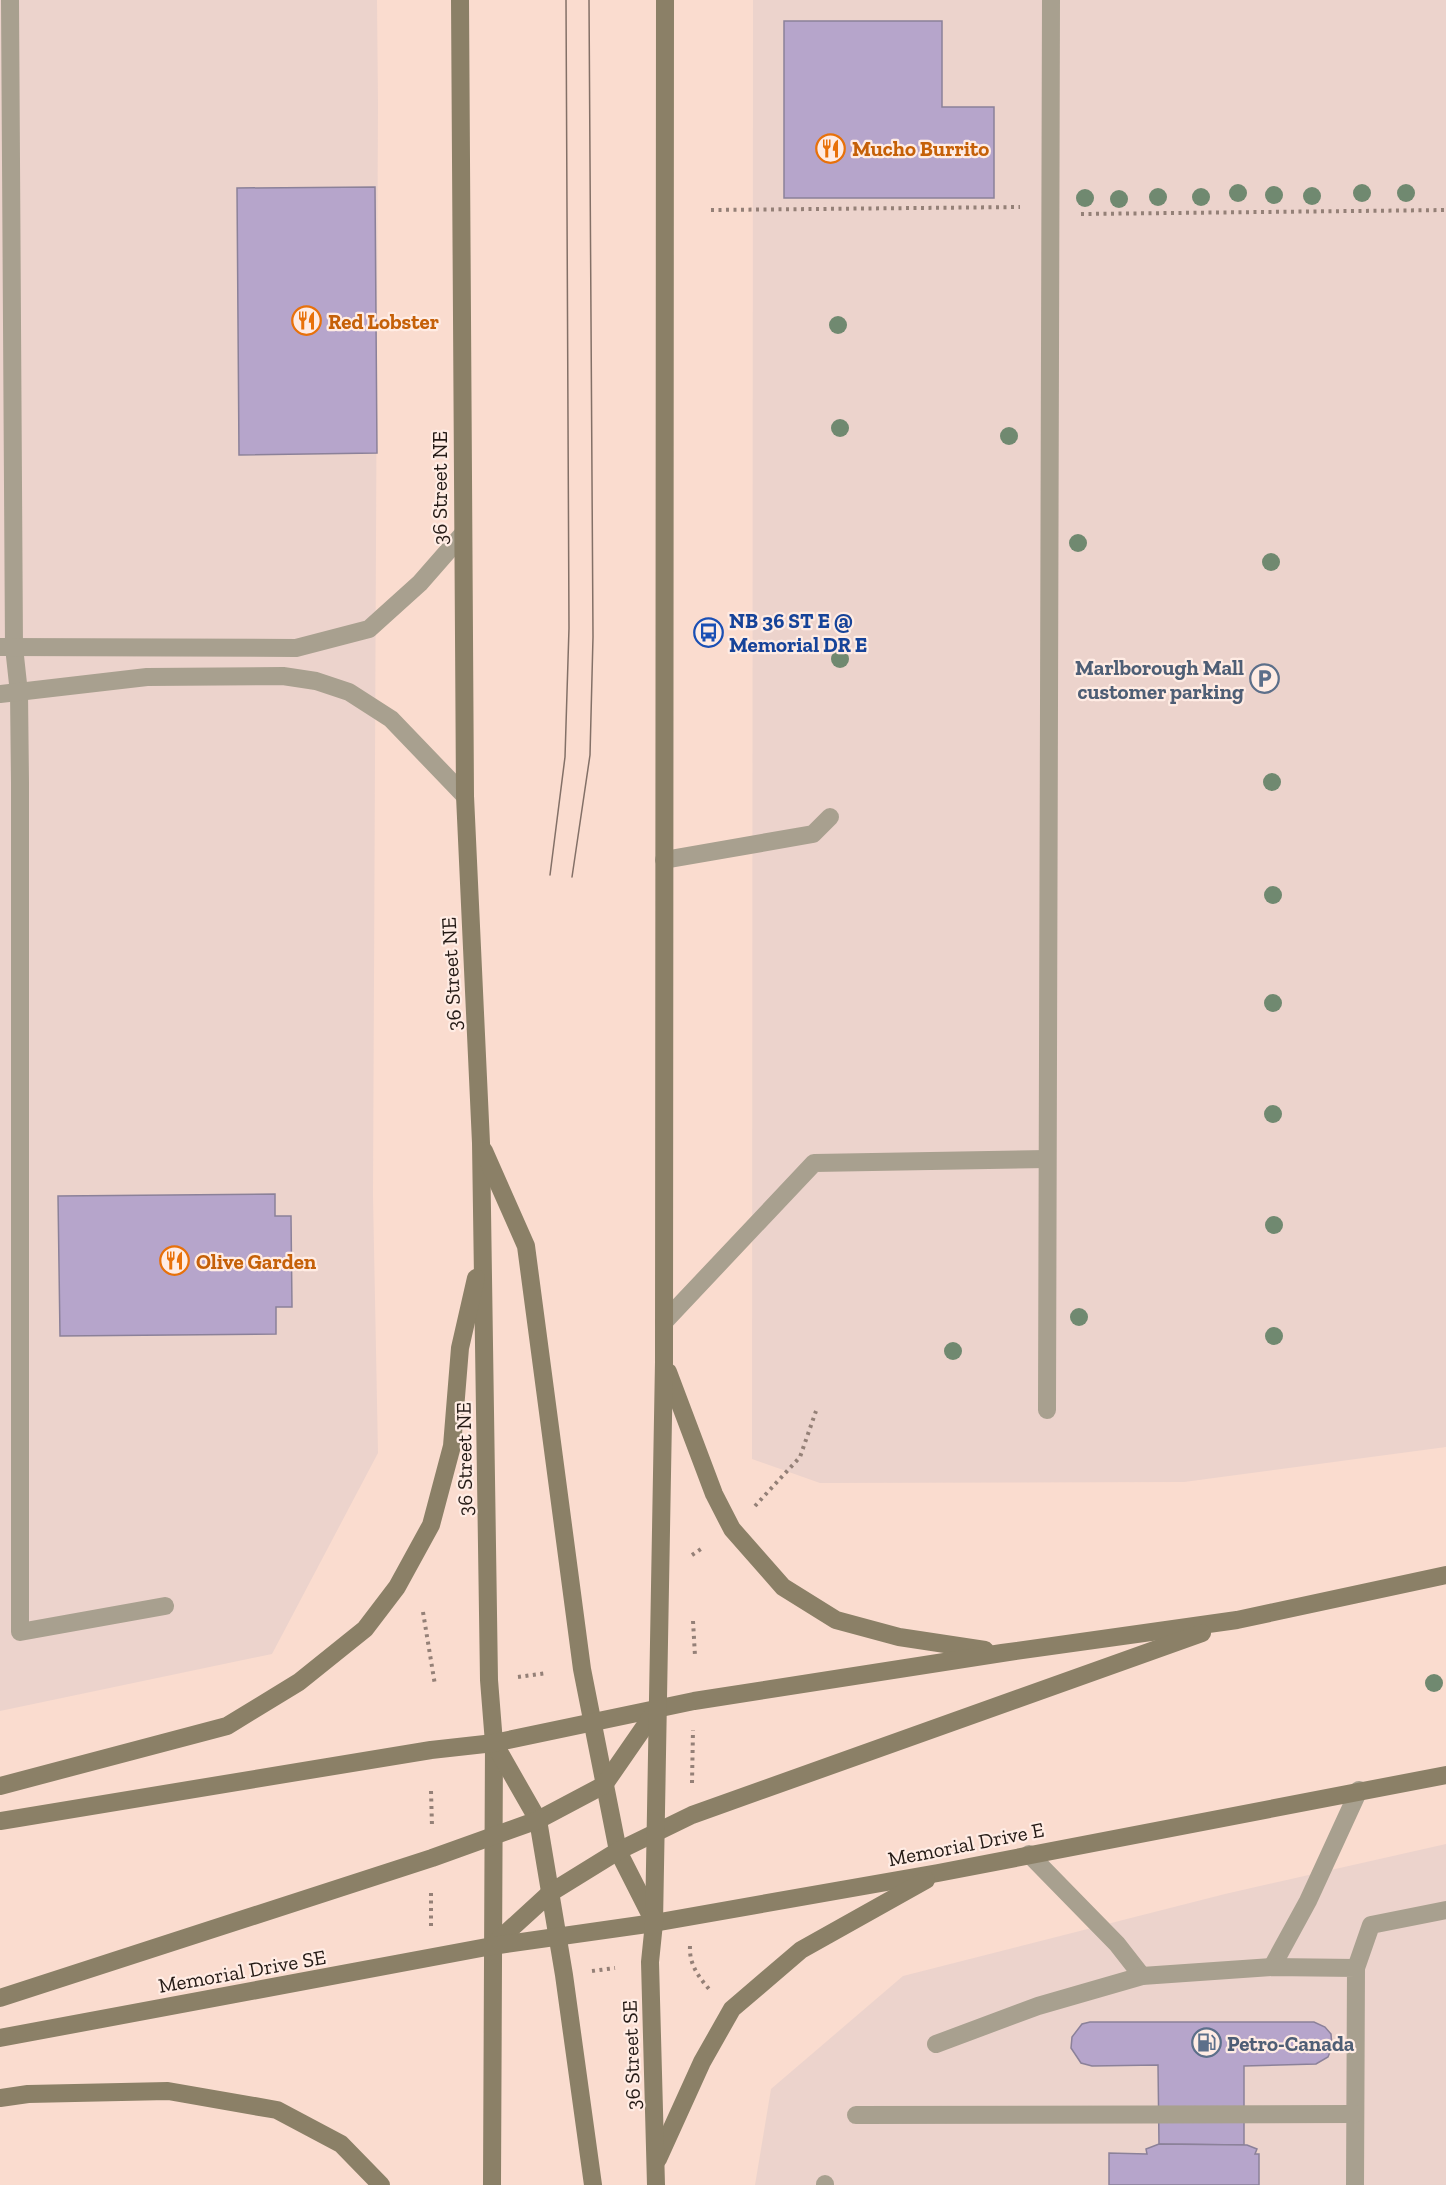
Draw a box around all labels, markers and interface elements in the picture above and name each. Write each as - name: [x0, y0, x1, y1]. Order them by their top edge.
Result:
- restaurant icon: Mucho Burrito: [815, 132, 847, 164]
- place label: Mucho Burrito: [852, 136, 989, 161]
- restaurant icon: Red Lobster: [291, 305, 323, 337]
- place label: Red Lobster: [328, 309, 439, 334]
- street label: 36 Street NE: [427, 431, 452, 545]
- place label: NB 36 ST E @ Memorial DR E: [729, 608, 867, 657]
- bus stop icon: NB 36 ST E @ Memorial DR E: [692, 616, 724, 648]
- place label: Marlborough Mall customer parking: [1075, 655, 1244, 704]
- parking icon: Marlborough Mall customer parking: [1249, 663, 1281, 695]
- street label: 36 Street NE: [436, 916, 466, 1032]
- restaurant icon: Olive Garden: [159, 1245, 191, 1277]
- place label: Olive Garden: [196, 1249, 317, 1274]
- street label: 36 Street NE: [451, 1402, 477, 1516]
- street label: Memorial Drive E: [886, 1817, 1046, 1871]
- street label: Memorial Drive SE: [156, 1944, 328, 1998]
- street label: 36 Street SE: [617, 2000, 645, 2110]
- fuel station icon: Petro-Canada: [1190, 2027, 1222, 2059]
- place label: Petro-Canada: [1227, 2031, 1355, 2056]

